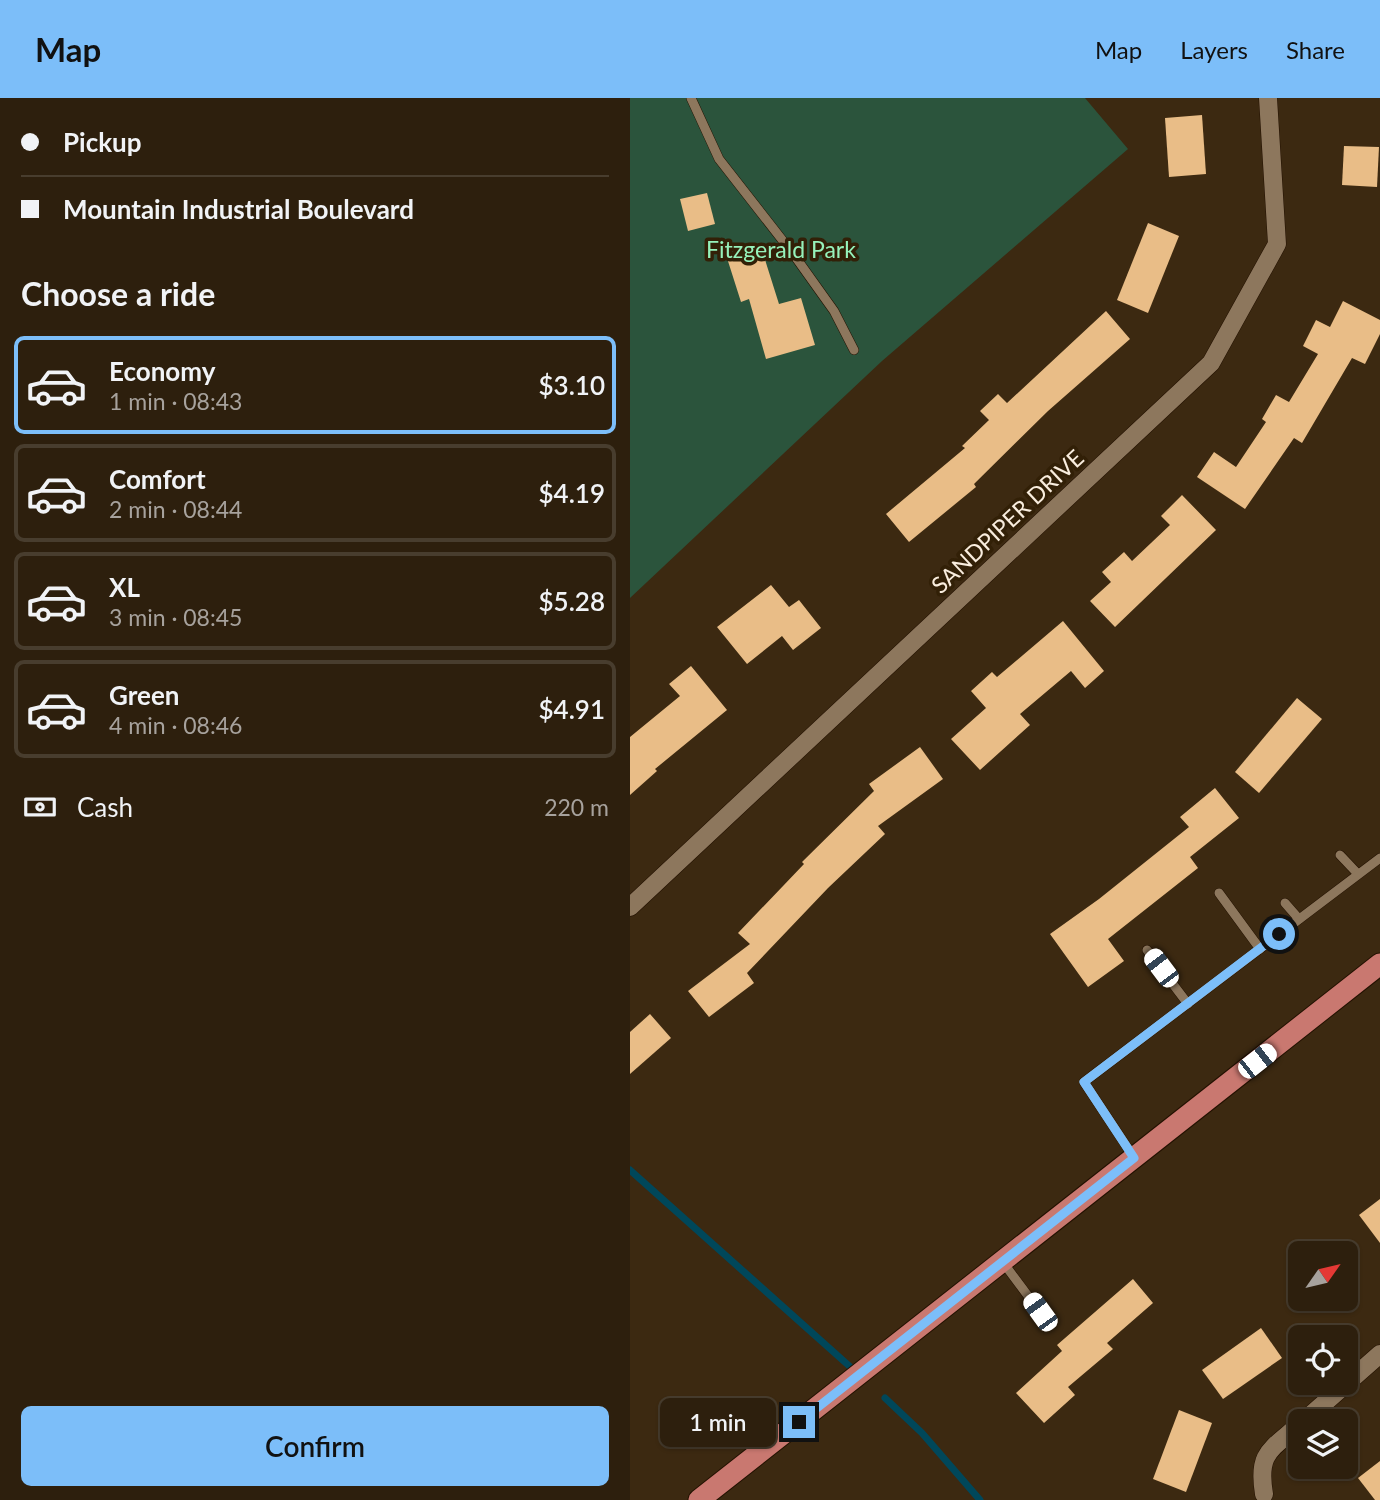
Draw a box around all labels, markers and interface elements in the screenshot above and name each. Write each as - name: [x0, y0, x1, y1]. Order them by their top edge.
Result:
- text: Map: [35, 29, 101, 69]
- text: Map: [1095, 35, 1142, 64]
- text: Layers: [1180, 35, 1248, 64]
- text: Share: [1286, 35, 1345, 64]
- text: Pickup: [63, 126, 142, 158]
- text: Mountain Industrial Boulevard: [63, 193, 414, 225]
- park label: Fitzgerald Park: [706, 235, 856, 263]
- text: Choose a ride: [21, 274, 215, 313]
- icon: car: [25, 354, 88, 417]
- text: Economy: [109, 355, 215, 387]
- text: $3.10: [539, 369, 605, 401]
- text: 1 min · 08:43: [109, 387, 242, 415]
- street label: SANDPIPER DRIVE: [925, 443, 1089, 599]
- icon: car: [25, 462, 88, 525]
- text: Comfort: [109, 463, 206, 495]
- text: $4.19: [539, 477, 605, 509]
- text: 2 min · 08:44: [109, 495, 242, 523]
- icon: car: [25, 570, 88, 633]
- text: XL: [109, 571, 140, 603]
- text: $5.28: [539, 585, 605, 617]
- text: 3 min · 08:45: [109, 603, 242, 631]
- icon: car: [25, 678, 88, 741]
- text: Green: [109, 679, 179, 711]
- text: $4.91: [539, 693, 605, 725]
- text: 4 min · 08:46: [109, 711, 242, 739]
- icon: cash: [21, 788, 59, 826]
- text: Cash: [77, 791, 133, 823]
- text: 220 m: [544, 793, 609, 821]
- route start: [1263, 918, 1295, 950]
- car: [1140, 945, 1183, 991]
- car: [1234, 1040, 1281, 1082]
- north arrow: [1288, 1241, 1358, 1311]
- map controls: [1288, 1241, 1358, 1479]
- car: [1020, 1289, 1061, 1335]
- button: locate: [1288, 1325, 1358, 1395]
- callout: 1 min: [659, 1398, 774, 1446]
- button: Confirm: [21, 1406, 609, 1486]
- route end: [783, 1406, 815, 1438]
- text: 1 min: [690, 1408, 746, 1436]
- button: layers: [1288, 1409, 1358, 1479]

